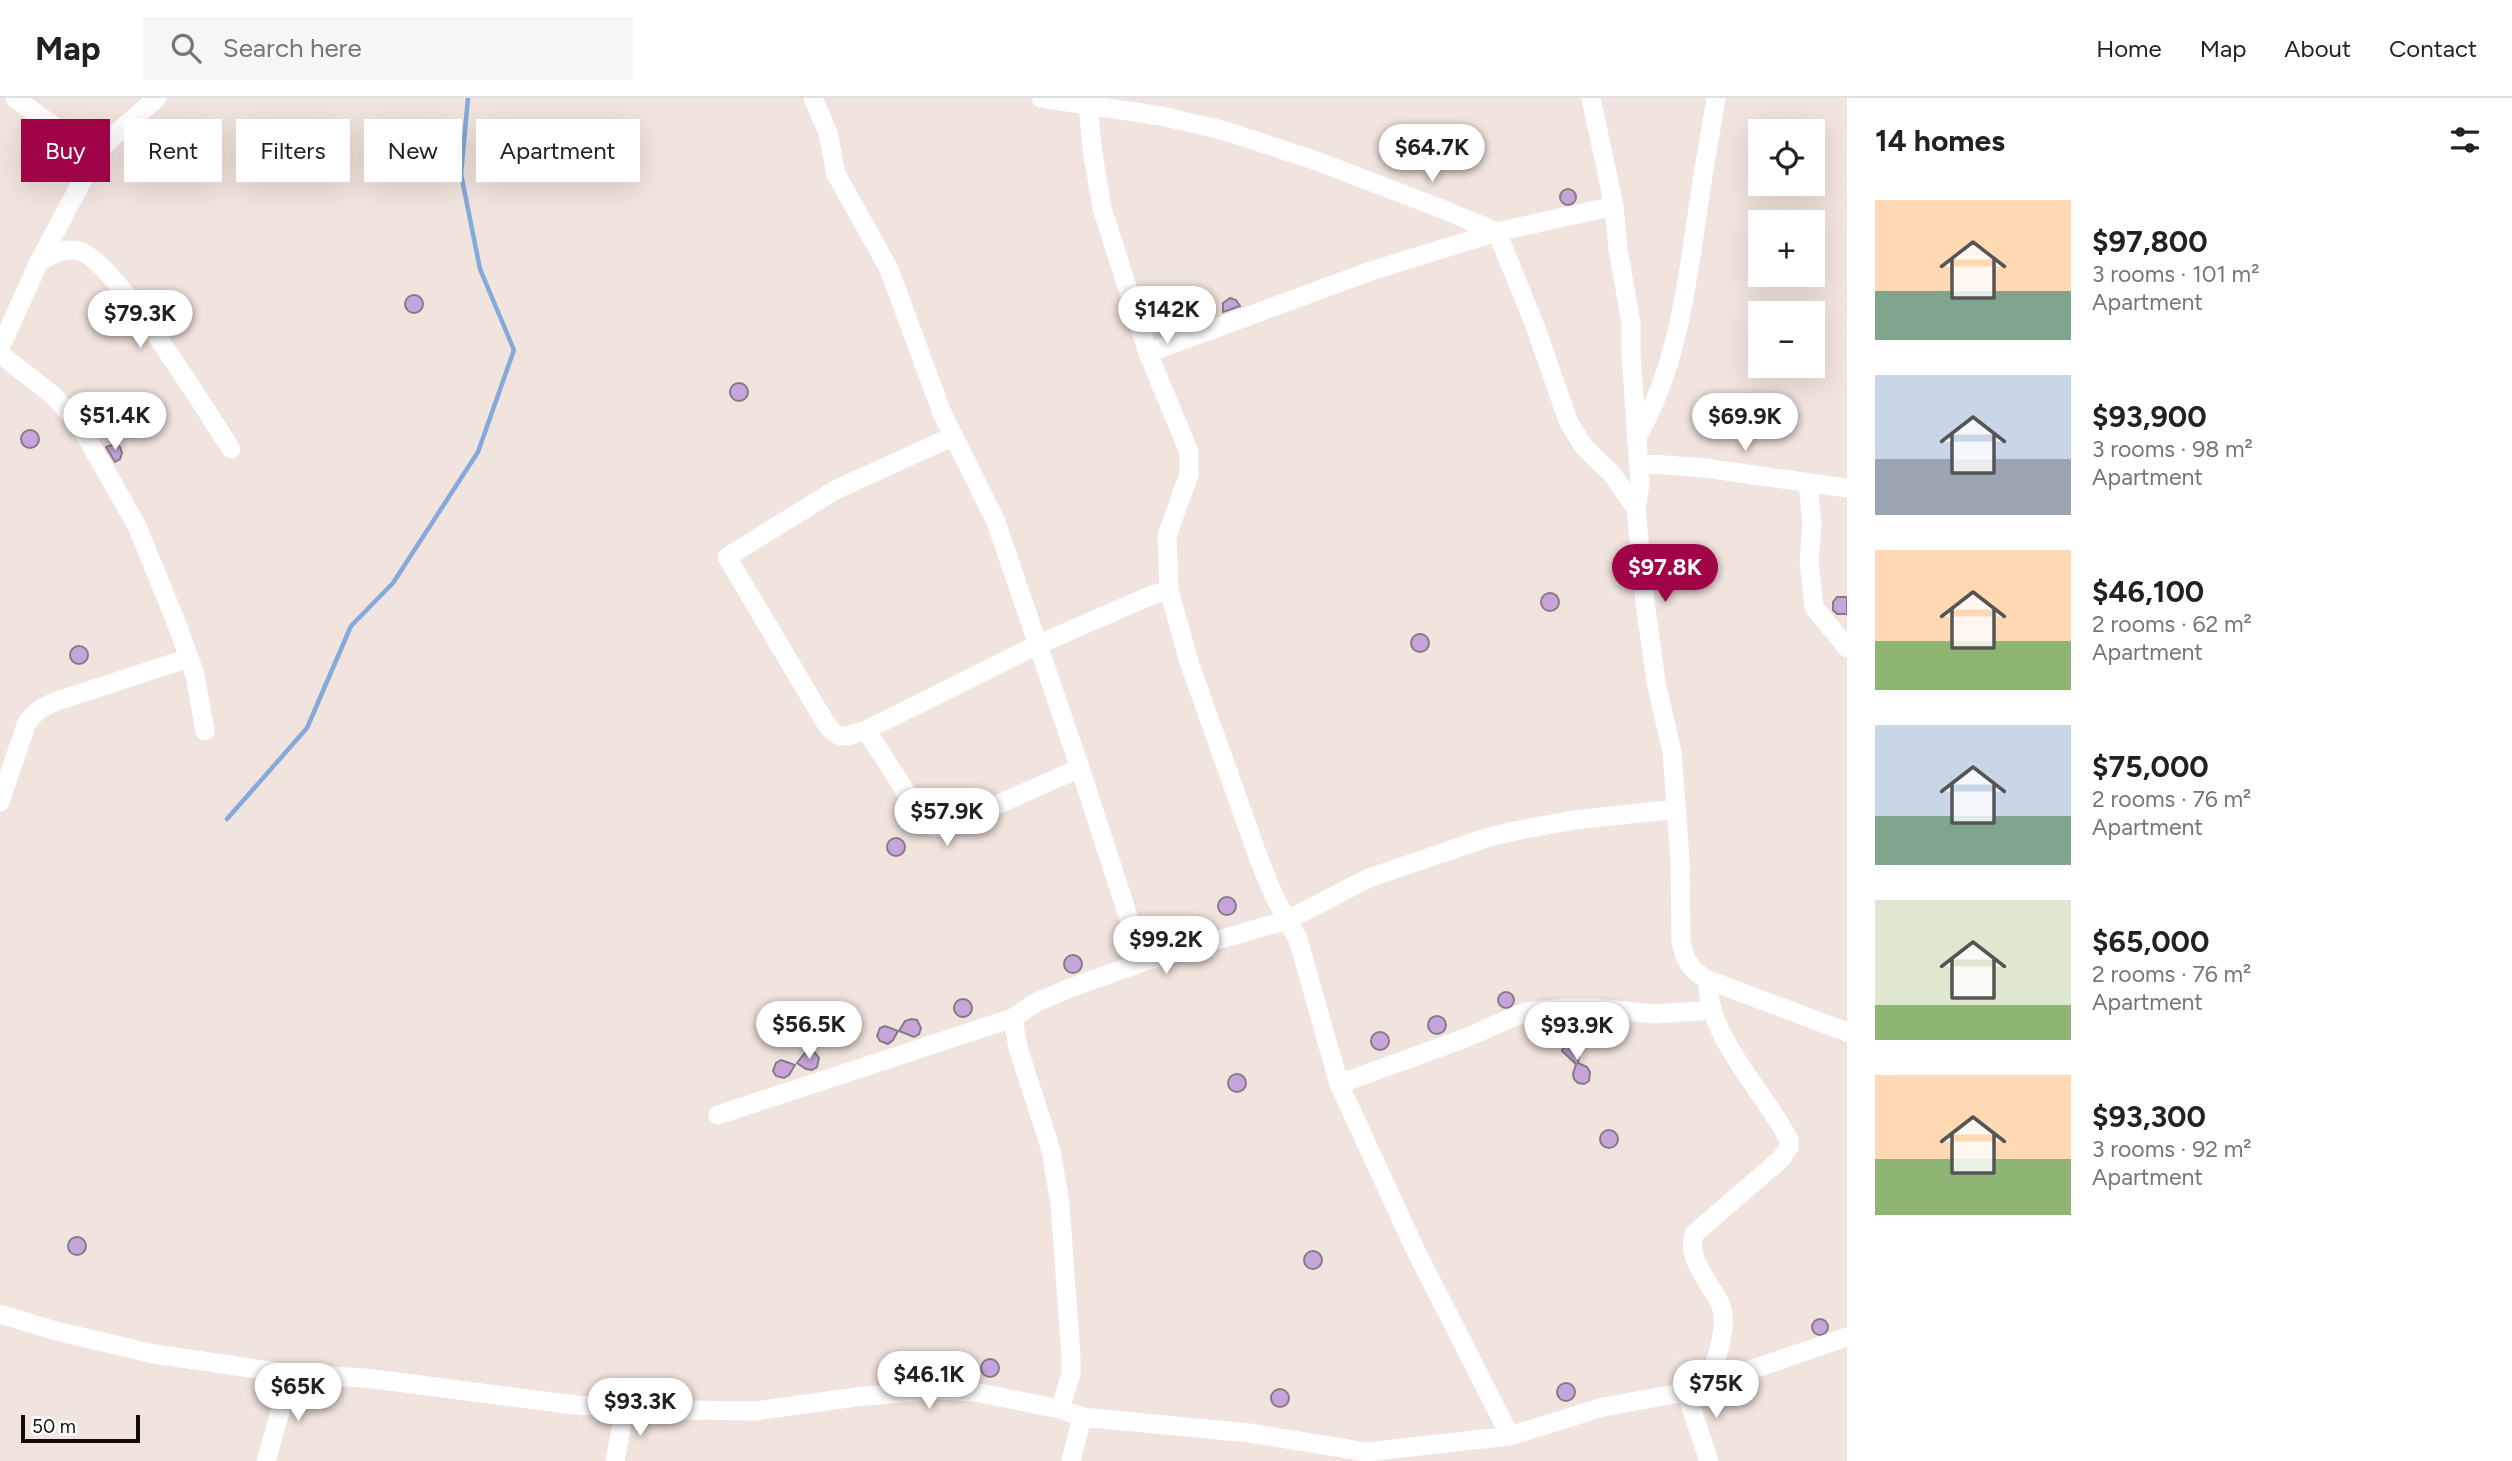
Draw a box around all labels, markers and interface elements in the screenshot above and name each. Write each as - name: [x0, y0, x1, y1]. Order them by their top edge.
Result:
- search box: [143, 17, 633, 80]
- text: Map: [35, 29, 101, 68]
- icon: search: [167, 29, 205, 67]
- text: Search here: [223, 32, 362, 64]
- text: Home: [2096, 34, 2162, 63]
- text: Map: [2200, 34, 2246, 63]
- text: About: [2284, 34, 2351, 63]
- text: Contact: [2389, 34, 2477, 63]
- chip: Buy: [21, 119, 110, 182]
- chip: Rent: [124, 119, 222, 182]
- chip: Filters: [236, 119, 350, 182]
- chip: New: [364, 119, 462, 182]
- chip: Apartment: [476, 119, 640, 182]
- map controls: [1748, 119, 1825, 378]
- button: locate: [1748, 119, 1825, 196]
- icon: filters: [2446, 121, 2484, 159]
- text: 14 homes: [1875, 122, 2005, 159]
- pin: $64.7K: [1375, 125, 1489, 184]
- text: $64.7K: [1395, 133, 1469, 161]
- button: +: [1748, 210, 1825, 287]
- text: $97,800: [2092, 223, 2208, 260]
- icon: home: [1931, 228, 2015, 312]
- text: 3 rooms · 101 m²: [2092, 260, 2259, 288]
- pin: $142K: [1118, 286, 1216, 346]
- text: Apartment: [2092, 288, 2203, 316]
- pin: $79.3K: [83, 290, 197, 350]
- text: $142K: [1134, 295, 1200, 323]
- text: $79.3K: [104, 299, 176, 327]
- button: −: [1748, 301, 1825, 378]
- pin: $51.4K: [58, 392, 172, 452]
- pin: $69.9K: [1688, 394, 1802, 453]
- text: $93,900: [2092, 398, 2207, 435]
- text: $51.4K: [79, 401, 151, 429]
- text: $69.9K: [1708, 402, 1782, 430]
- icon: home: [1931, 403, 2015, 487]
- text: 3 rooms · 98 m²: [2092, 435, 2253, 463]
- text: Apartment: [2092, 463, 2203, 491]
- pin: $97.8K: [1608, 545, 1722, 604]
- text: $97.8K: [1628, 553, 1702, 581]
- text: $46,100: [2092, 573, 2204, 610]
- icon: home: [1931, 578, 2015, 662]
- text: 2 rooms · 62 m²: [2092, 610, 2252, 638]
- text: Apartment: [2092, 638, 2203, 666]
- text: $75,000: [2092, 748, 2209, 785]
- icon: home: [1931, 753, 2015, 837]
- text: 2 rooms · 76 m²: [2092, 785, 2251, 813]
- pin: $57.9K: [890, 788, 1004, 848]
- text: $57.9K: [910, 797, 984, 825]
- text: Apartment: [2092, 813, 2203, 841]
- pin: $99.2K: [1109, 916, 1223, 976]
- text: $65,000: [2092, 923, 2209, 960]
- text: $99.2K: [1129, 925, 1203, 953]
- icon: home: [1931, 928, 2015, 1012]
- text: 2 rooms · 76 m²: [2092, 960, 2251, 988]
- text: Apartment: [2092, 988, 2203, 1016]
- pin: $56.5K: [752, 1002, 866, 1061]
- pin: $93.9K: [1520, 1002, 1634, 1062]
- text: $56.5K: [772, 1010, 846, 1038]
- text: $93.9K: [1540, 1011, 1614, 1039]
- text: $93,300: [2092, 1098, 2206, 1135]
- icon: home: [1931, 1103, 2015, 1187]
- text: 3 rooms · 92 m²: [2092, 1135, 2252, 1163]
- text: Apartment: [2092, 1163, 2203, 1191]
- pin: $46.1K: [872, 1352, 986, 1411]
- text: $46.1K: [893, 1360, 965, 1388]
- pin: $75K: [1675, 1360, 1757, 1420]
- pin: $65K: [257, 1364, 339, 1423]
- text: $75K: [1689, 1369, 1743, 1397]
- text: $65K: [271, 1372, 325, 1400]
- pin: $93.3K: [583, 1378, 697, 1438]
- text: $93.3K: [604, 1387, 676, 1415]
- scale bar: [21, 1412, 140, 1444]
- text: 50 m: [32, 1415, 76, 1438]

